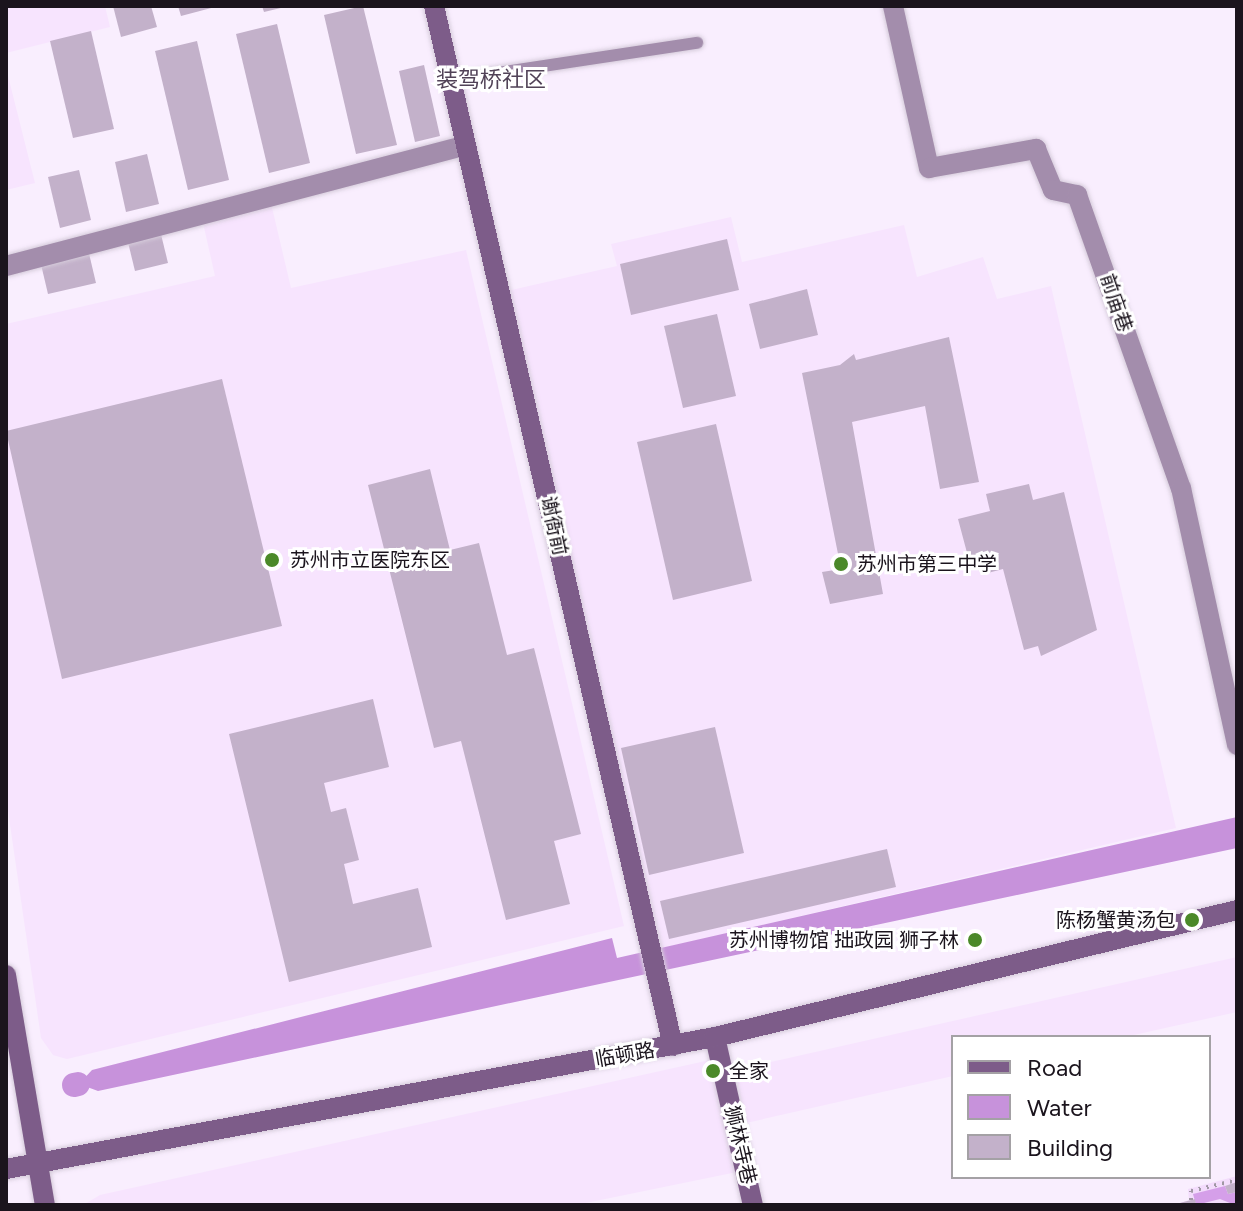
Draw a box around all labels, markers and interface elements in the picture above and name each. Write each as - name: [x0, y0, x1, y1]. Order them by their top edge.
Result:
- district label: 装驾桥社区: [436, 67, 546, 93]
- street label: 前庙巷: [1095, 271, 1137, 335]
- street label: 谢衙前: [536, 494, 572, 558]
- place label: 苏州市立医院东区: [290, 548, 450, 572]
- marker: 苏州市立医院东区: [261, 549, 283, 571]
- place label: 苏州市第三中学: [857, 552, 997, 576]
- marker: 苏州市第三中学: [832, 555, 850, 573]
- place label: 陈杨蟹黄汤包: [1056, 908, 1176, 932]
- marker: 陈杨蟹黄汤包: [1183, 911, 1201, 929]
- place label: 苏州博物馆 拙政园 狮子林: [729, 928, 959, 952]
- marker: 苏州博物馆 拙政园 狮子林: [966, 931, 984, 949]
- legend: [951, 1035, 1211, 1179]
- street label: 临顿路: [593, 1038, 657, 1072]
- text: Road: [1027, 1053, 1082, 1082]
- place label: 全家: [729, 1059, 769, 1083]
- marker: 全家: [704, 1062, 722, 1080]
- text: Water: [1027, 1093, 1092, 1122]
- street label: 狮林寺巷: [719, 1103, 761, 1187]
- text: Building: [1027, 1133, 1113, 1162]

